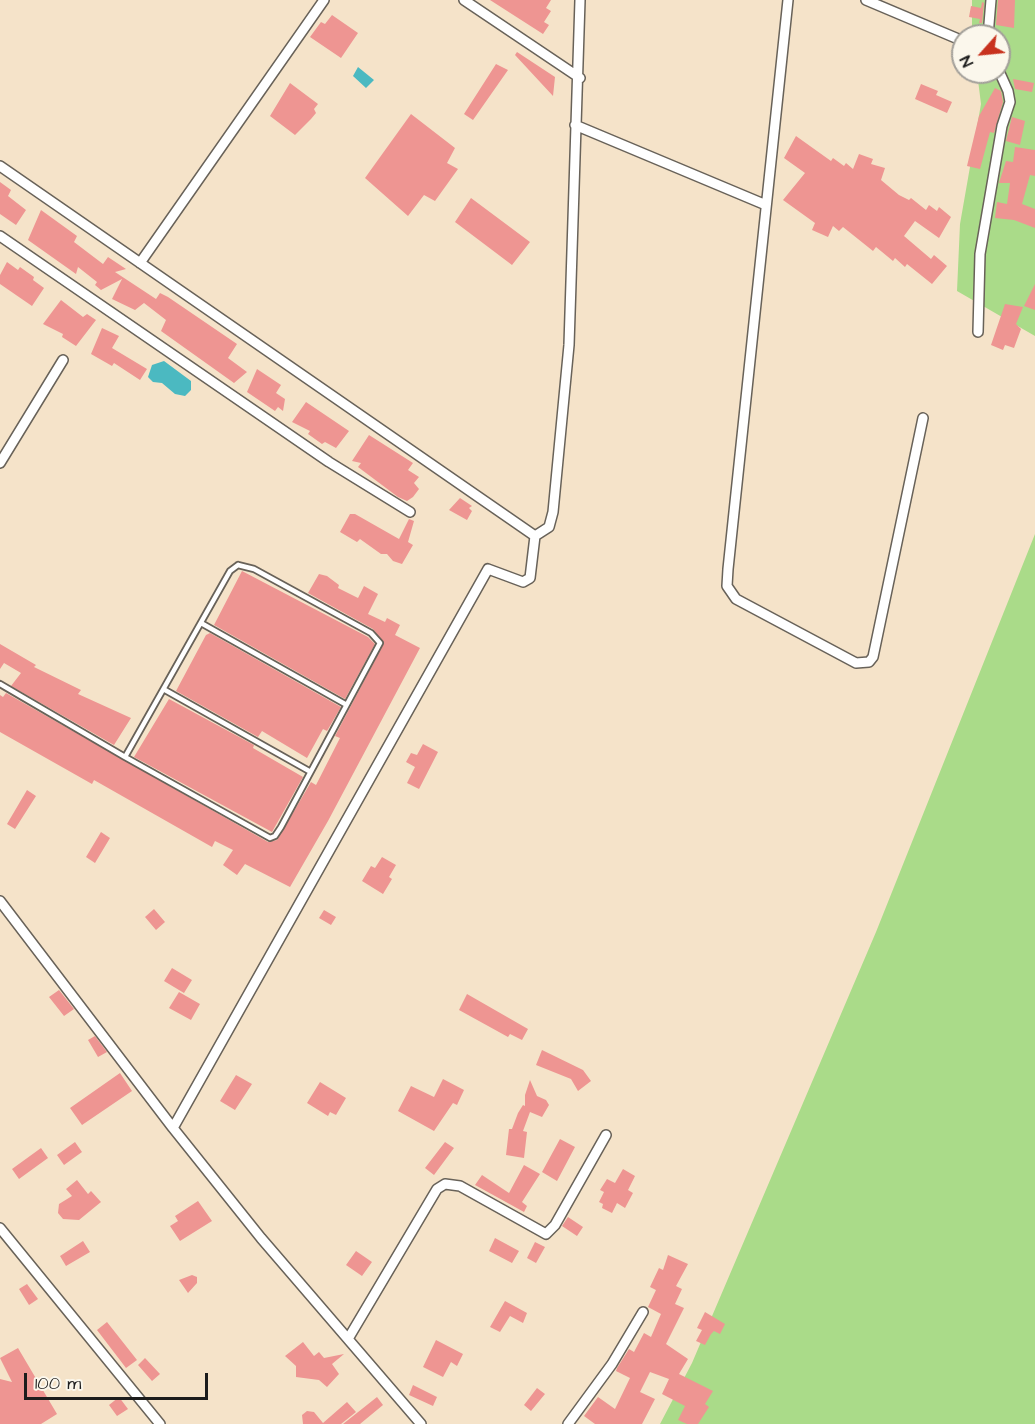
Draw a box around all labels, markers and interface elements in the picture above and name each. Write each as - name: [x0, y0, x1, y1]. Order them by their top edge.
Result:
- north arrow: [951, 24, 1011, 84]
- text: N: [955, 52, 979, 71]
- scale bar: [27, 1361, 212, 1399]
- text: 100 m: [35, 1371, 81, 1396]

